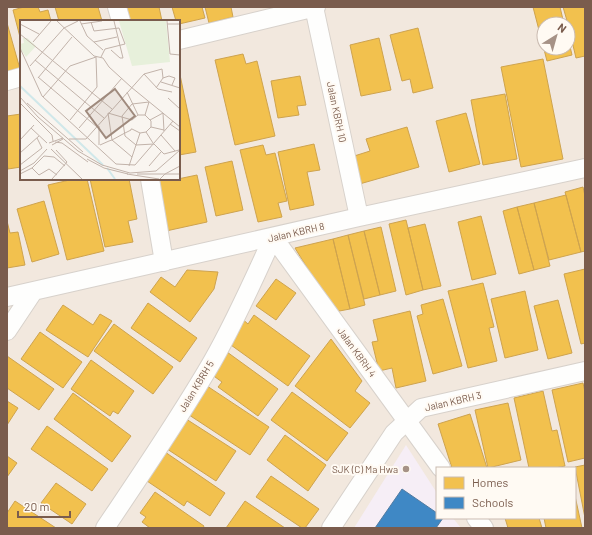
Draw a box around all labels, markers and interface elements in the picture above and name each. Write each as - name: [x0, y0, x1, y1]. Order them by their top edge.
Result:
- north arrow: [536, 16, 576, 56]
- inset map: [20, 20, 180, 180]
- text: N: [555, 20, 569, 35]
- street label: Jalan KBRH 10: [325, 80, 349, 144]
- street label: Jalan KBRH 8: [266, 220, 326, 244]
- street label: Jalan KBRH 4: [335, 325, 379, 379]
- street label: Jalan KBRH 5: [176, 358, 216, 414]
- street label: Jalan KBRH 3: [423, 389, 483, 413]
- place label: SJK (C) Ma Hwa: [332, 463, 398, 475]
- marker: SJK (C) Ma Hwa: [401, 464, 411, 474]
- legend: [436, 467, 576, 519]
- text: Homes: [472, 475, 509, 489]
- scale bar: [18, 493, 70, 519]
- text: Schools: [472, 495, 513, 509]
- text: 20 m: [24, 499, 50, 513]

